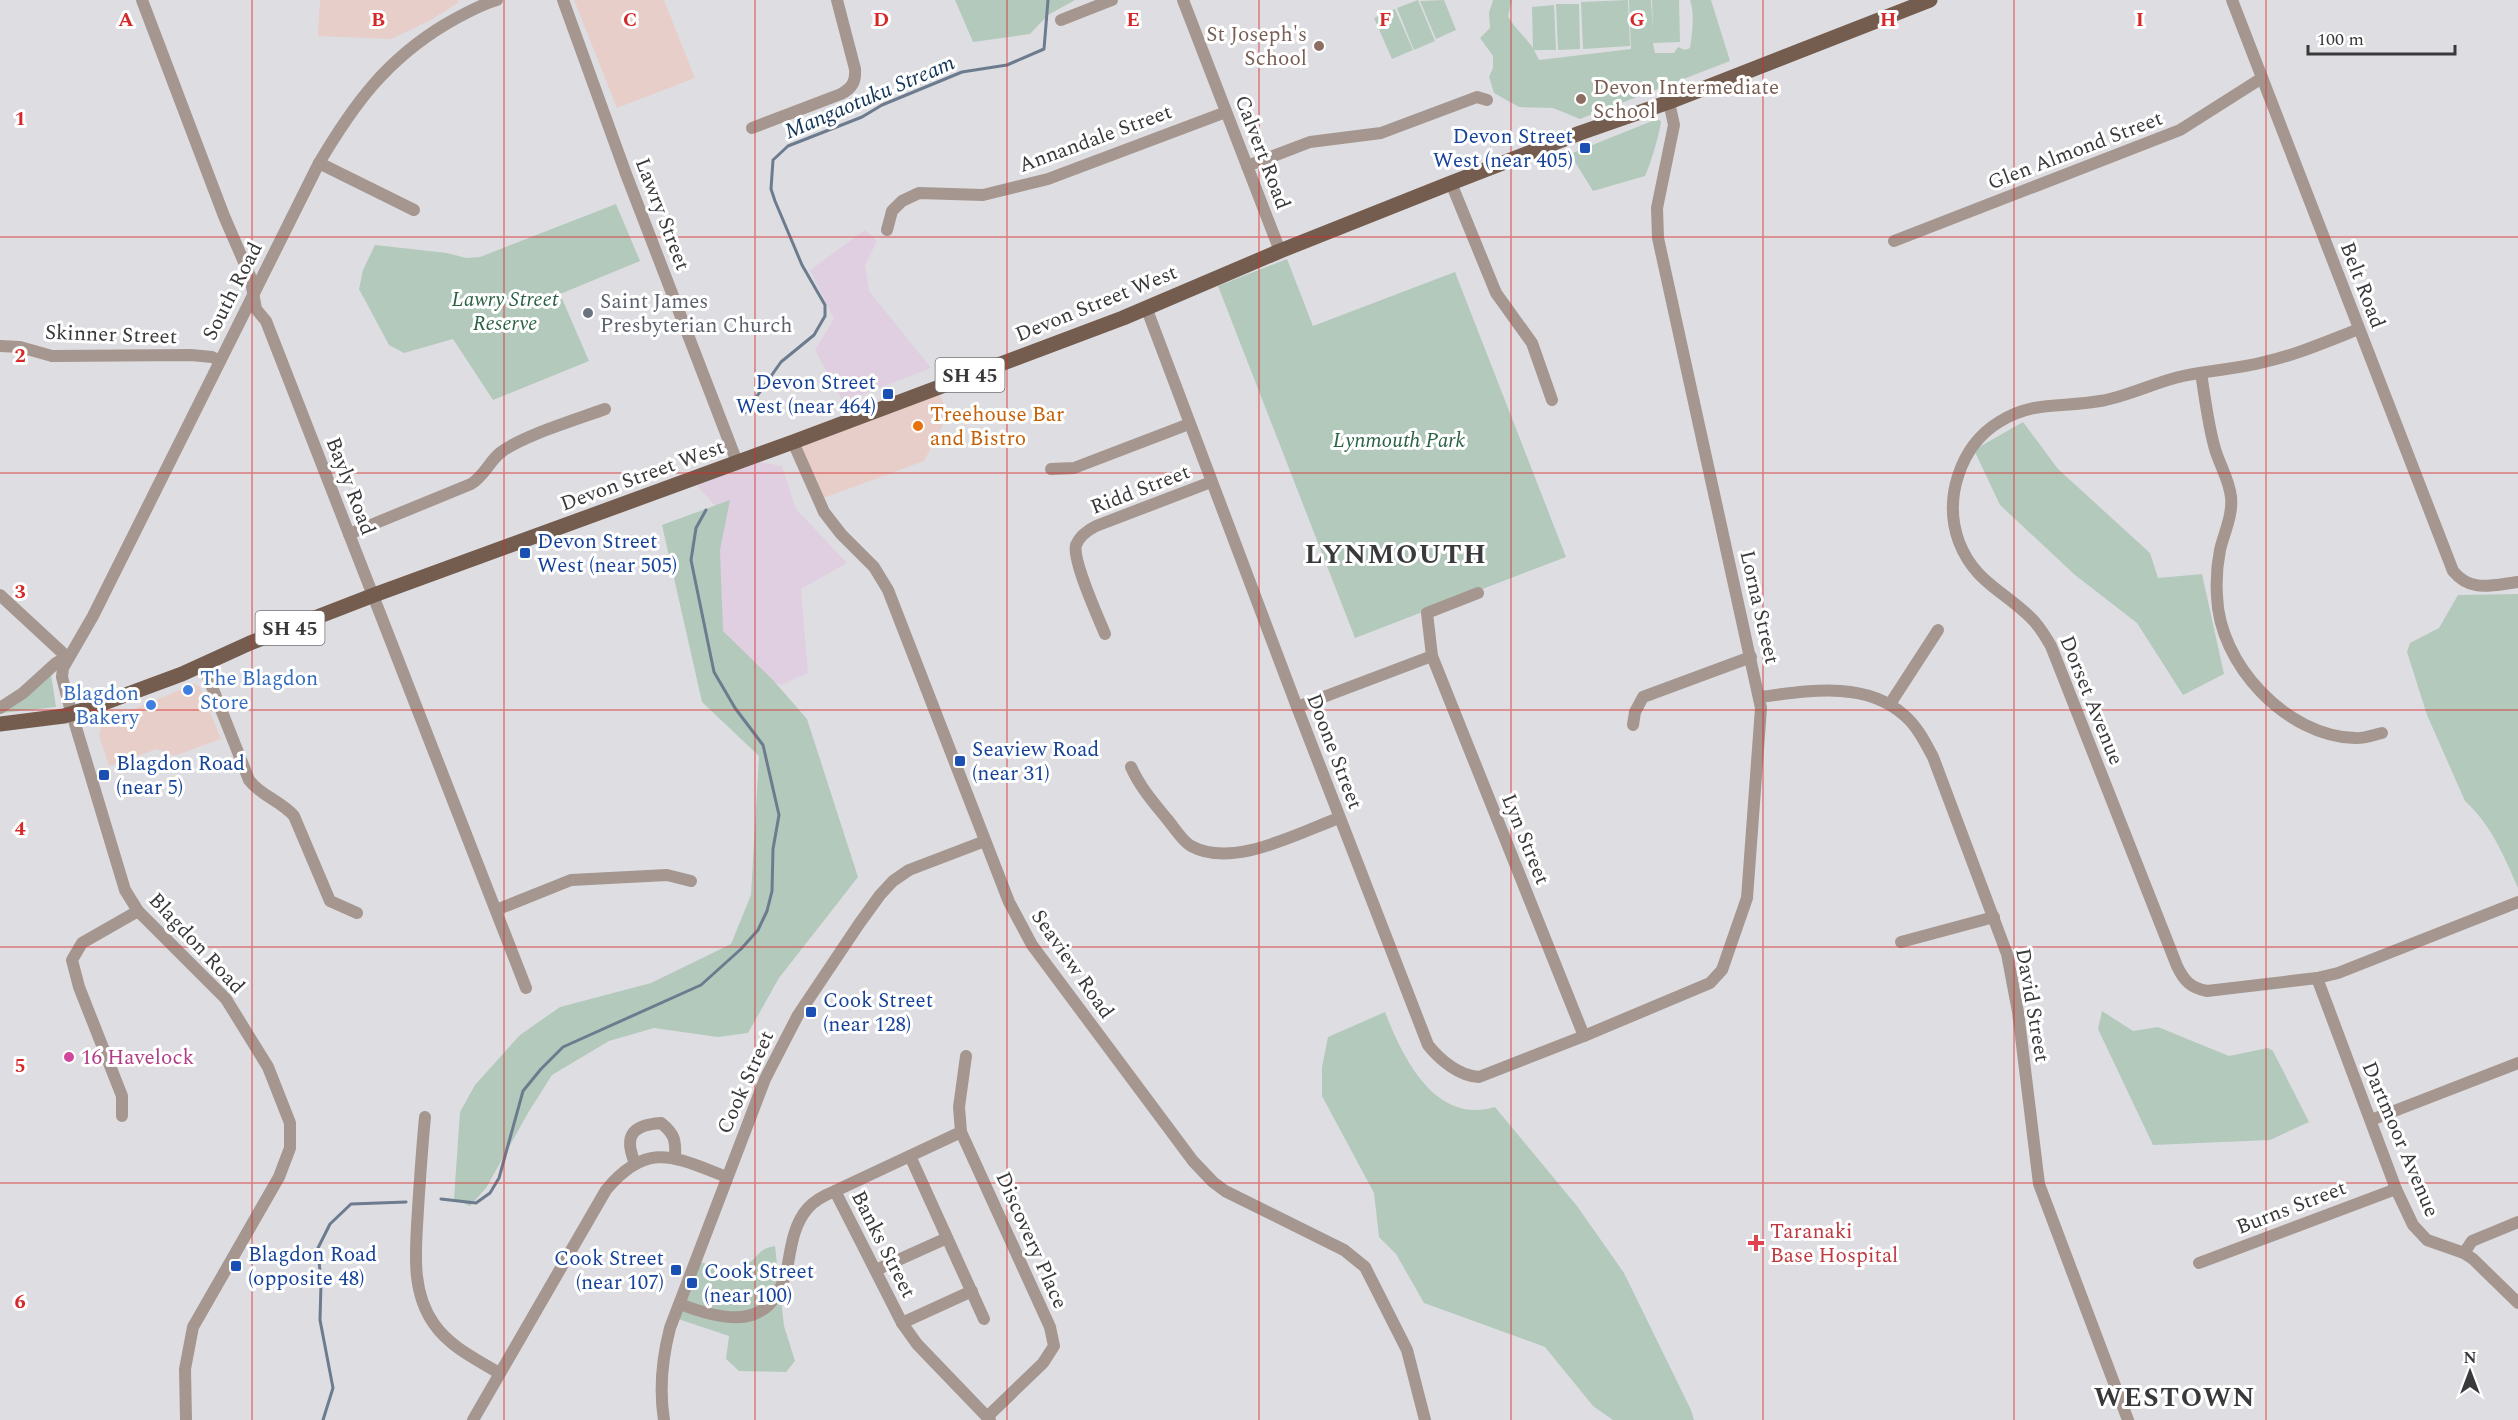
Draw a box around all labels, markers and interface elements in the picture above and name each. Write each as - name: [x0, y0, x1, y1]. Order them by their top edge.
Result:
- text: A: [118, 5, 134, 35]
- text: B: [371, 5, 385, 35]
- text: C: [623, 5, 637, 35]
- text: D: [873, 5, 889, 35]
- text: E: [1126, 5, 1140, 35]
- text: F: [1379, 5, 1391, 35]
- text: G: [1629, 5, 1645, 35]
- text: H: [1880, 5, 1896, 35]
- text: I: [2136, 5, 2144, 35]
- scale bar: [2308, 18, 2455, 56]
- place label: St Joseph's School: [1206, 19, 1307, 75]
- text: 100 m: [2317, 26, 2364, 53]
- marker: St Joseph's School: [1312, 39, 1326, 53]
- water label: Mangaotuku Stream: [779, 47, 960, 148]
- place label: Devon Intermediate School: [1593, 72, 1779, 128]
- street label: Calvert Road: [1226, 91, 1299, 214]
- marker: Devon Intermediate School: [1574, 92, 1588, 106]
- street label: Annandale Street: [1014, 96, 1177, 182]
- street label: Glen Almond Street: [1983, 103, 2168, 199]
- text: 1: [14, 104, 26, 134]
- place label: Devon Street West (near 405): [1433, 121, 1573, 177]
- marker: Devon Street West (near 405): [1578, 141, 1592, 155]
- street label: Lawry Street: [626, 153, 698, 275]
- street label: South Road: [194, 237, 271, 346]
- street label: Belt Road: [2331, 237, 2393, 333]
- street label: Devon Street West: [1010, 257, 1182, 351]
- park label: Lawry Street Reserve: [452, 284, 559, 340]
- place label: Saint James Presbyterian Church: [600, 286, 793, 342]
- marker: Saint James Presbyterian Church: [581, 306, 595, 320]
- street label: Skinner Street: [44, 317, 178, 353]
- text: 2: [14, 341, 26, 371]
- road number: SH 45: [936, 358, 1004, 392]
- place label: Devon Street West (near 464): [736, 367, 876, 423]
- marker: Devon Street West (near 464): [881, 387, 895, 401]
- place label: Treehouse Bar and Bistro: [930, 399, 1064, 455]
- marker: Treehouse Bar and Bistro: [911, 419, 925, 433]
- park label: Lynmouth Park: [1333, 425, 1466, 457]
- street label: Devon Street West: [556, 431, 729, 520]
- street label: Bayly Road: [317, 433, 383, 540]
- street label: Ridd Street: [1086, 456, 1195, 524]
- place label: Devon Street West (near 505): [537, 526, 677, 582]
- district label: LYNMOUTH: [1305, 534, 1487, 576]
- marker: Devon Street West (near 505): [518, 546, 532, 560]
- street label: Lorna Street: [1730, 547, 1788, 667]
- text: 3: [14, 577, 26, 607]
- road number: SH 45: [256, 611, 324, 645]
- street label: Dorset Avenue: [2051, 631, 2132, 770]
- place label: The Blagdon Store: [200, 663, 318, 719]
- place label: Blagdon Bakery: [62, 678, 140, 734]
- marker: The Blagdon Store: [181, 683, 195, 697]
- street label: Doone Street: [1297, 689, 1371, 814]
- marker: Blagdon Bakery: [144, 698, 158, 712]
- place label: Seaview Road (near 31): [972, 734, 1099, 790]
- place label: Blagdon Road (near 5): [116, 748, 245, 804]
- marker: Seaview Road (near 31): [953, 754, 967, 768]
- marker: Blagdon Road (near 5): [97, 768, 111, 782]
- street label: Lyn Street: [1492, 789, 1558, 890]
- text: 4: [14, 814, 26, 844]
- street label: Blagdon Road: [141, 886, 252, 1002]
- street label: Seaview Road: [1023, 903, 1122, 1026]
- street label: David Street: [2006, 946, 2058, 1065]
- place label: Cook Street (near 128): [823, 985, 933, 1041]
- marker: Cook Street (near 128): [804, 1005, 818, 1019]
- street label: Cook Street: [709, 1026, 783, 1139]
- place label: 16 Havelock: [81, 1042, 194, 1074]
- marker: 16 Havelock: [62, 1050, 76, 1064]
- text: 5: [14, 1051, 26, 1081]
- street label: Dartmoor Avenue: [2353, 1057, 2447, 1222]
- street label: Discovery Place: [987, 1167, 1076, 1314]
- street label: Burns Street: [2232, 1172, 2351, 1244]
- street label: Banks Street: [842, 1185, 924, 1304]
- place label: Taranaki Base Hospital: [1770, 1216, 1898, 1272]
- marker: Taranaki Base Hospital: [1747, 1234, 1765, 1252]
- place label: Blagdon Road (opposite 48): [248, 1239, 377, 1295]
- place label: Cook Street (near 107): [554, 1243, 664, 1299]
- place label: Cook Street (near 100): [704, 1256, 814, 1312]
- marker: Blagdon Road (opposite 48): [229, 1259, 243, 1273]
- marker: Cook Street (near 107): [669, 1263, 683, 1277]
- marker: Cook Street (near 100): [685, 1276, 699, 1290]
- text: 6: [14, 1287, 26, 1317]
- north arrow: [2440, 1342, 2500, 1402]
- text: N: [2463, 1346, 2477, 1370]
- district label: WESTOWN: [2094, 1377, 2256, 1419]

